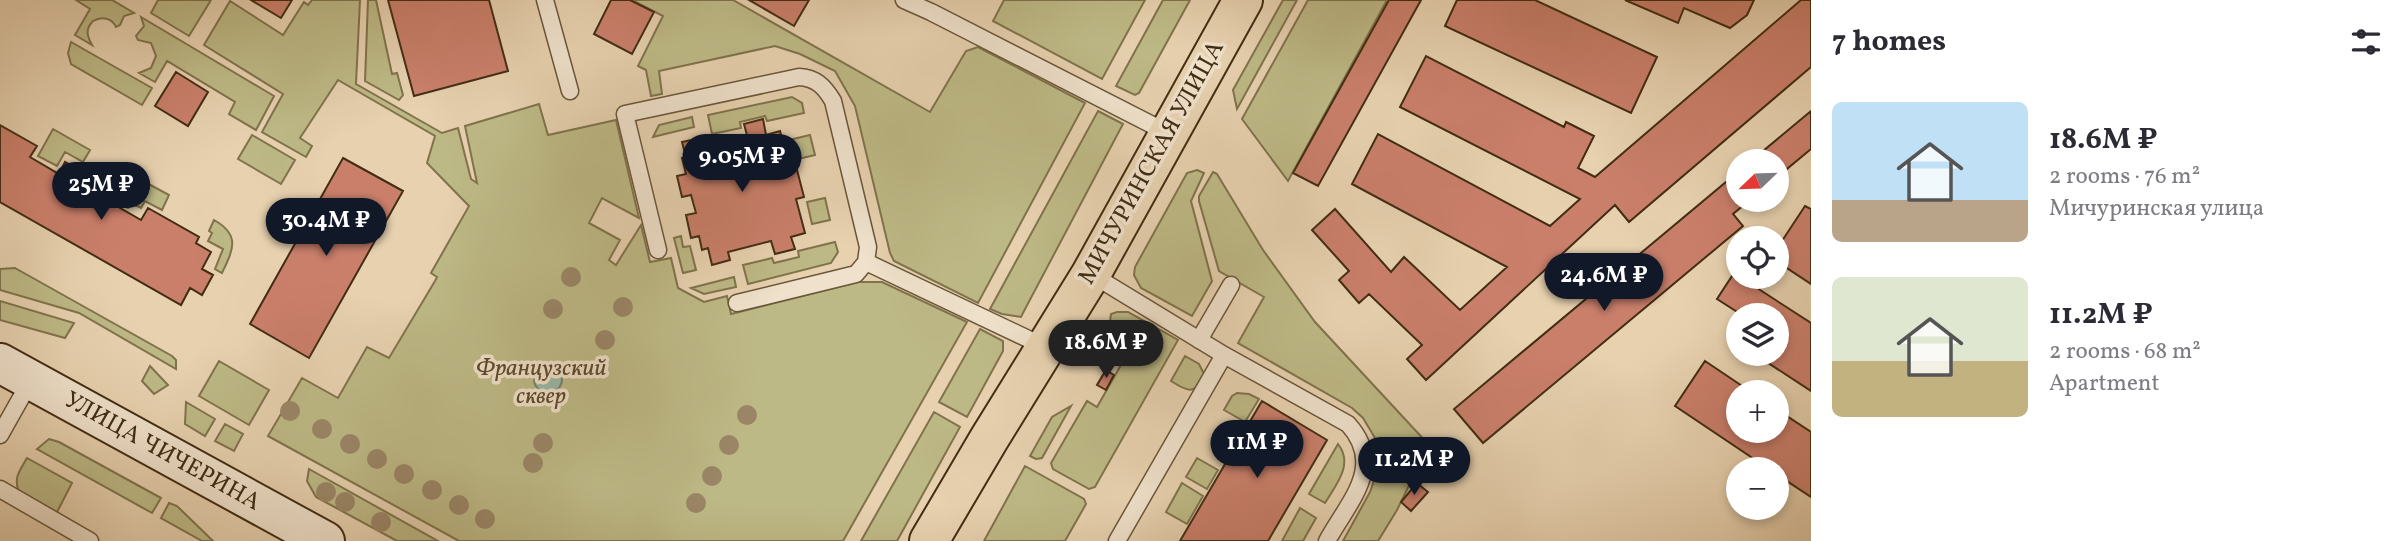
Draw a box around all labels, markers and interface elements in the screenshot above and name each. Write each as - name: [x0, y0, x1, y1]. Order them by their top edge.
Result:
- text: 7 homes: [1832, 21, 1946, 63]
- icon: filters: [2347, 23, 2385, 61]
- street label: МИЧУРИНСКАЯ УЛИЦА: [1071, 35, 1233, 291]
- text: 18.6M ₽: [2049, 119, 2158, 161]
- icon: home: [1888, 130, 1972, 214]
- pin: 9.05M ₽: [677, 134, 807, 194]
- text: 9.05M ₽: [699, 141, 785, 173]
- north arrow: [1726, 149, 1788, 212]
- map controls: [1726, 149, 1789, 520]
- text: 2 rooms · 76 m²: [2049, 161, 2200, 193]
- pin: 25M ₽: [52, 162, 150, 222]
- text: 25M ₽: [68, 169, 134, 201]
- text: Мичуринская улица: [2049, 193, 2264, 225]
- pin: 30.4M ₽: [261, 198, 391, 258]
- text: 30.4M ₽: [282, 205, 370, 237]
- button: locate: [1726, 226, 1789, 289]
- pin: 24.6M ₽: [1539, 254, 1669, 313]
- text: 24.6M ₽: [1560, 260, 1648, 292]
- text: 11.2M ₽: [2049, 294, 2153, 336]
- button: layers: [1726, 303, 1789, 366]
- icon: home: [1888, 305, 1972, 389]
- pin: 18.6M ₽: [1041, 320, 1171, 380]
- text: 18.6M ₽: [1064, 327, 1148, 359]
- text: 2 rooms · 68 m²: [2049, 336, 2201, 368]
- park label: Французский сквер: [475, 352, 607, 414]
- text: Apartment: [2049, 368, 2160, 400]
- button: +: [1726, 380, 1789, 443]
- street label: УЛИЦА ЧИЧЕРИНА: [58, 384, 266, 520]
- pin: 11M ₽: [1208, 420, 1306, 480]
- text: 11M ₽: [1226, 427, 1288, 459]
- pin: 11.2M ₽: [1349, 438, 1479, 497]
- text: 11.2M ₽: [1374, 444, 1454, 476]
- button: −: [1726, 457, 1789, 520]

